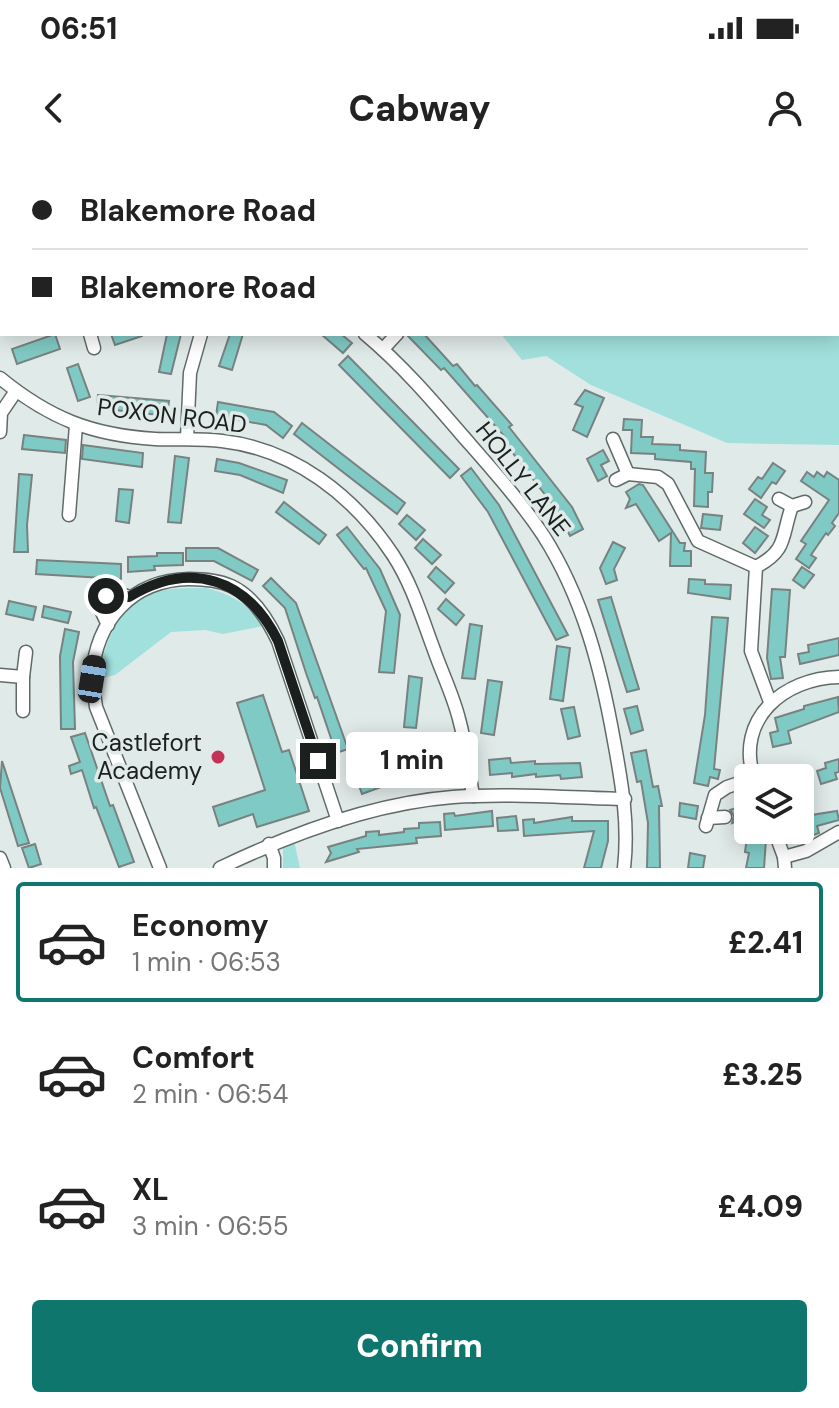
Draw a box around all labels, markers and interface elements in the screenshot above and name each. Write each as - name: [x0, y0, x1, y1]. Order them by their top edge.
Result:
- text: 06:51: [40, 9, 117, 48]
- text: Cabway: [348, 85, 491, 132]
- icon: back: [32, 86, 76, 130]
- icon: person: [763, 86, 807, 130]
- text: Blakemore Road: [80, 191, 316, 230]
- text: Blakemore Road: [80, 268, 316, 307]
- street label: POXON ROAD: [96, 391, 249, 440]
- street label: HOLLY LANE: [469, 415, 578, 542]
- route start: [88, 578, 124, 614]
- car: [76, 653, 108, 705]
- place label: Castlefort Academy: [92, 727, 202, 786]
- callout: 1 min: [346, 733, 478, 789]
- route end: [300, 743, 336, 779]
- text: 1 min: [380, 743, 444, 777]
- marker: Castlefort Academy: [209, 748, 227, 766]
- map controls: [734, 764, 814, 844]
- button: layers: [734, 764, 814, 844]
- icon: car: [36, 906, 108, 978]
- text: Economy: [132, 906, 269, 945]
- text: £2.41: [728, 923, 803, 962]
- text: 1 min · 06:53: [132, 945, 281, 979]
- icon: car: [36, 1038, 108, 1110]
- text: Comfort: [132, 1038, 255, 1077]
- text: £3.25: [722, 1055, 803, 1094]
- text: 2 min · 06:54: [132, 1077, 288, 1111]
- icon: car: [36, 1170, 108, 1242]
- text: XL: [132, 1170, 169, 1209]
- text: £4.09: [718, 1187, 803, 1226]
- text: 3 min · 06:55: [132, 1209, 289, 1243]
- button: Confirm: [32, 1300, 807, 1392]

